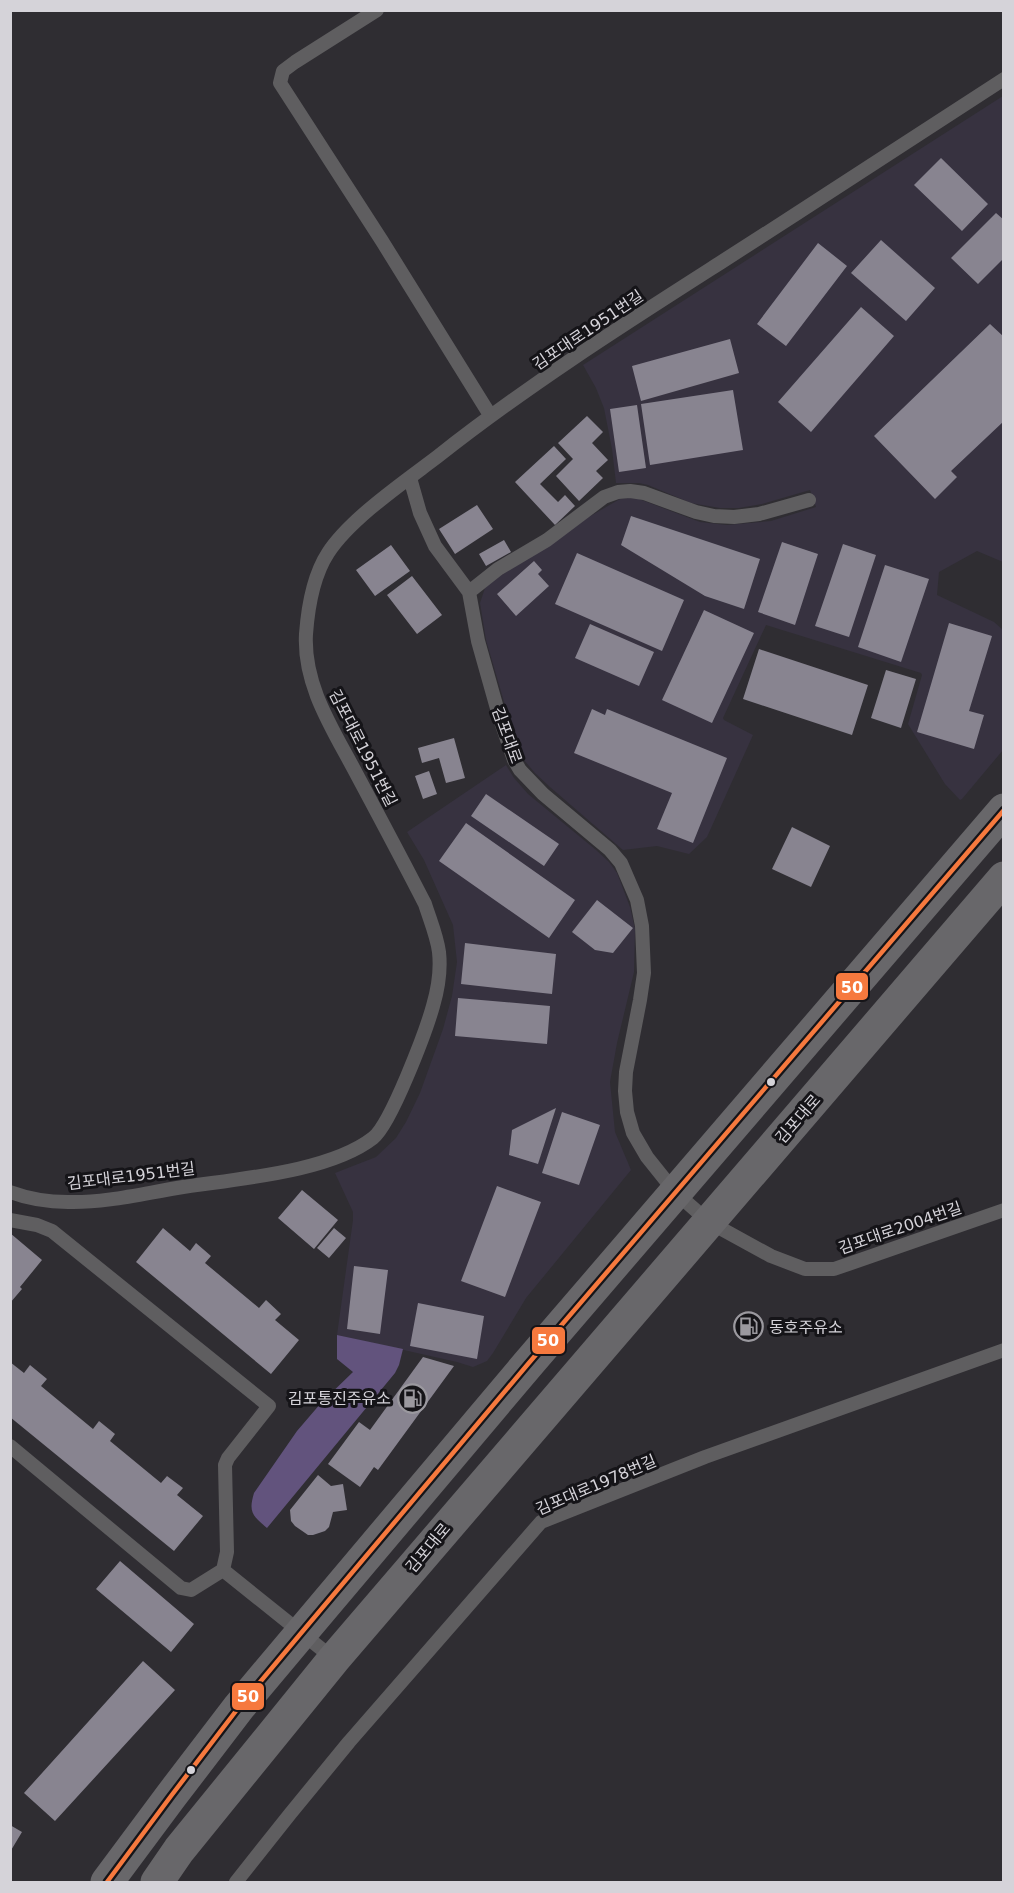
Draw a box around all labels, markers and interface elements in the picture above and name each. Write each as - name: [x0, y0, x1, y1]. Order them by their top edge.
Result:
- street label: 김포대로1951번길: [529, 286, 647, 374]
- street label: 김포대로1951번길: [325, 686, 401, 810]
- street label: 김포대로: [488, 704, 526, 766]
- line badge: 50: [835, 972, 869, 1001]
- text: 50: [841, 978, 863, 997]
- unlabelled marker: [765, 1076, 777, 1088]
- street label: 김포대로: [772, 1090, 825, 1147]
- street label: 김포대로1951번길: [66, 1159, 196, 1193]
- street label: 김포대로2004번길: [836, 1198, 964, 1258]
- fuel station icon: 동호주유소: [732, 1311, 764, 1343]
- place label: 동호주유소: [769, 1318, 843, 1337]
- line badge: 50: [531, 1326, 566, 1355]
- text: 50: [537, 1331, 559, 1350]
- fuel station icon: 김포통진주유소: [396, 1382, 428, 1414]
- place label: 김포통진주유소: [288, 1389, 391, 1408]
- street label: 김포대로1978번길: [533, 1451, 659, 1519]
- street label: 김포대로: [402, 1519, 454, 1577]
- line badge: 50: [231, 1682, 265, 1711]
- text: 50: [237, 1687, 259, 1706]
- unlabelled marker: [185, 1764, 197, 1776]

